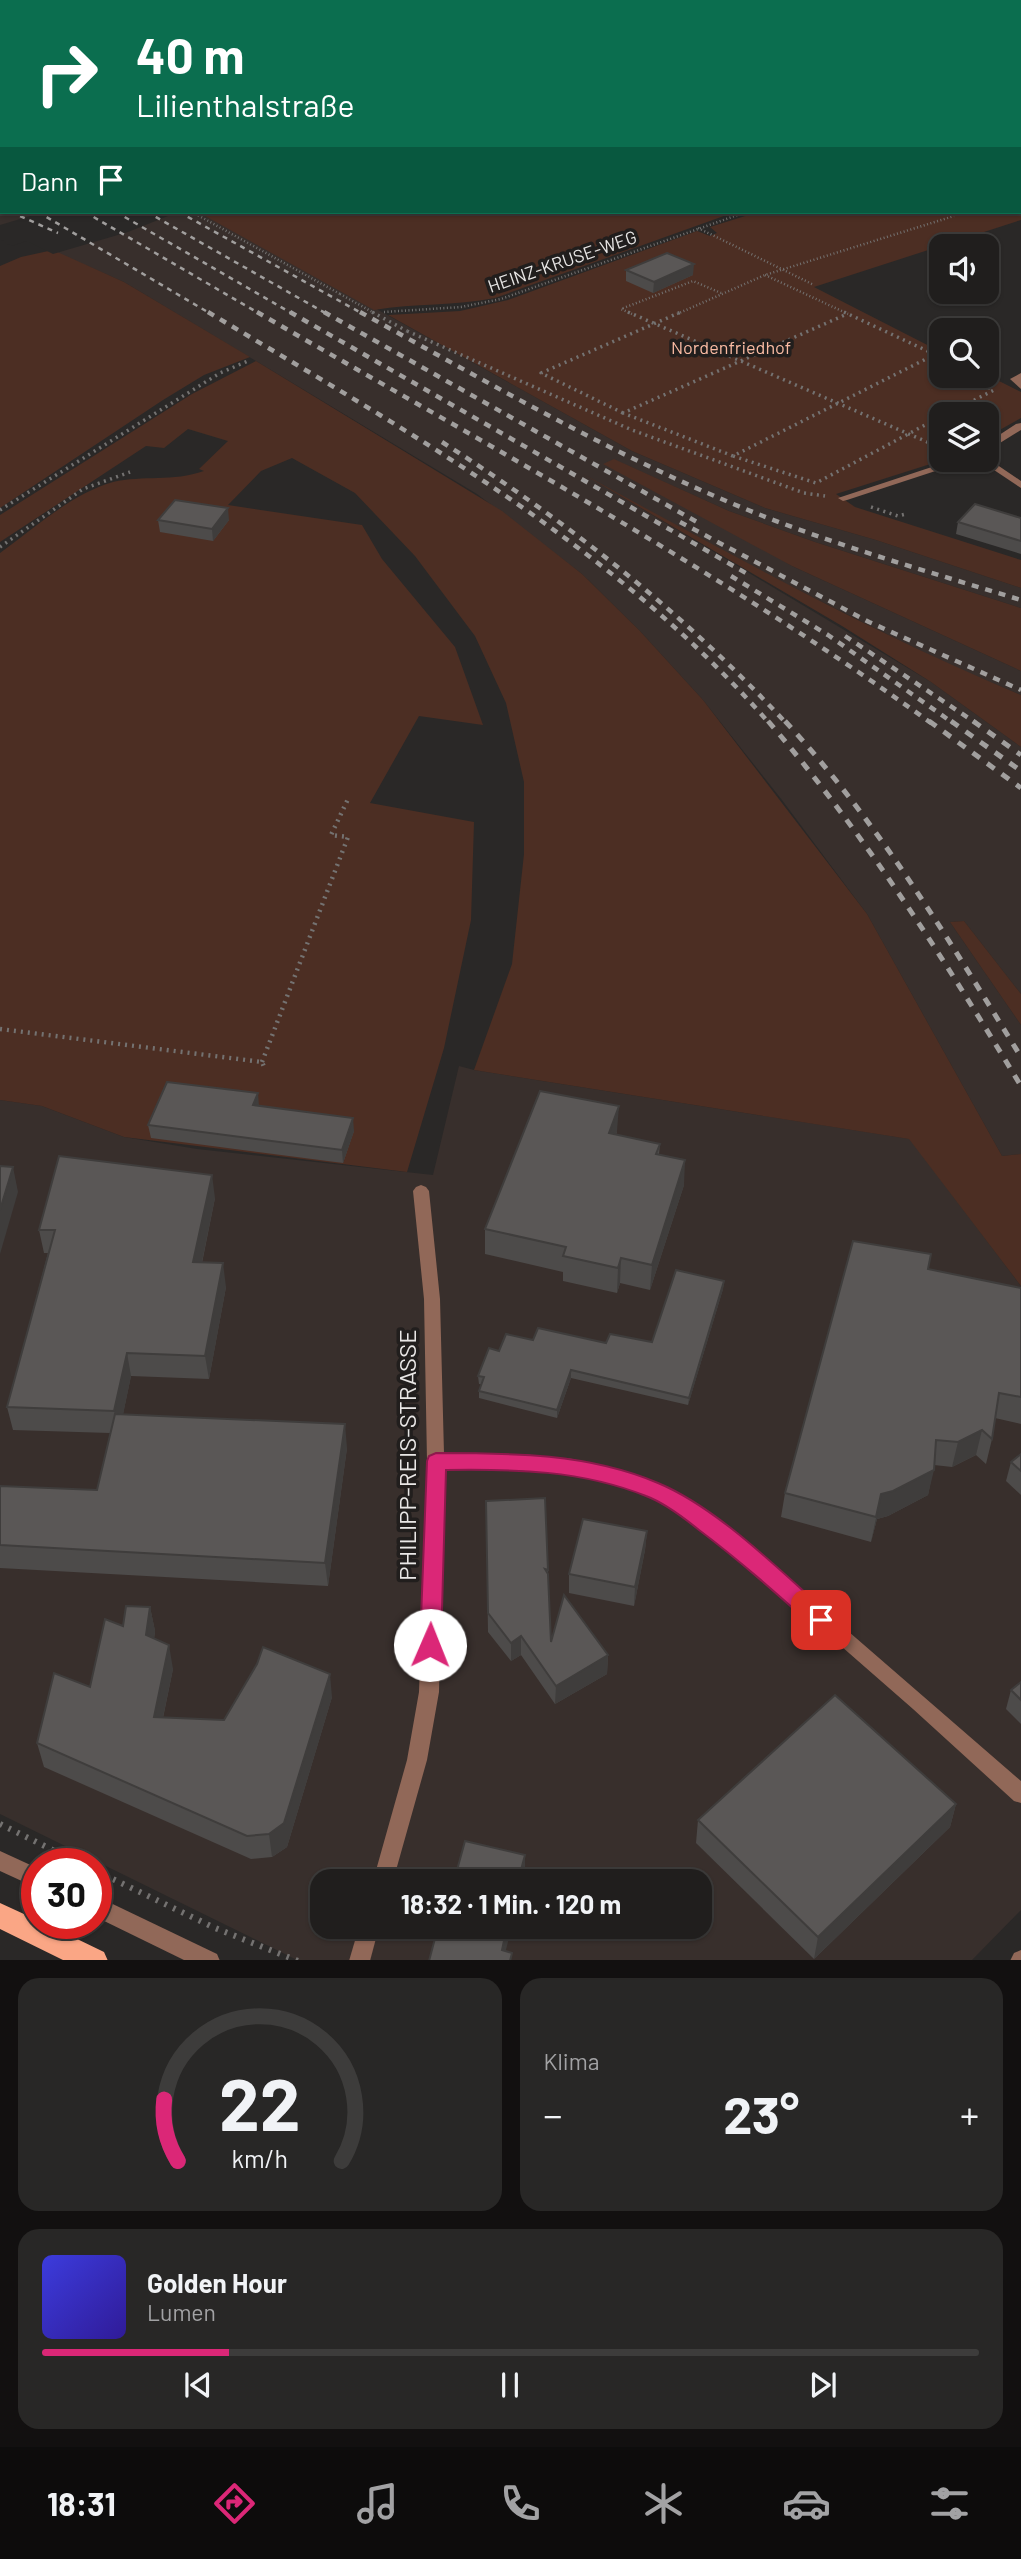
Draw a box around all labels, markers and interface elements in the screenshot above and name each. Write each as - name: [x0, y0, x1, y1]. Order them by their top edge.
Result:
- text: 40 m: [136, 25, 244, 84]
- icon: right: [21, 28, 112, 119]
- text: Lilienthalstraße: [136, 85, 355, 123]
- icon: arrive: [92, 161, 130, 199]
- text: Dann: [21, 165, 78, 196]
- street label: HEINZ-KRUSE-WEG: [485, 225, 639, 297]
- map controls: [929, 234, 999, 472]
- button: sound: [929, 234, 999, 304]
- button: search: [929, 318, 999, 388]
- park label: Nordenfriedhof: [671, 336, 791, 358]
- button: layers: [929, 402, 999, 472]
- street label: PHILIPP-REIS-STRASSE: [392, 1329, 421, 1581]
- pin: [791, 1590, 851, 1650]
- icon: arrive: [802, 1601, 840, 1639]
- position arrow: [393, 1608, 467, 1682]
- speed limit sign: 30: [21, 1848, 112, 1939]
- text: 18:32 · 1 Min. · 120 m: [401, 1888, 621, 1919]
- text: Klima: [544, 2047, 599, 2075]
- text: 22: [219, 2058, 301, 2146]
- text: 23°: [723, 2082, 799, 2144]
- text: −: [544, 2091, 563, 2137]
- text: +: [960, 2091, 979, 2137]
- text: km/h: [231, 2142, 288, 2172]
- text: Golden Hour: [147, 2267, 287, 2298]
- text: Lumen: [147, 2298, 216, 2326]
- icon: previous: [179, 2366, 217, 2404]
- icon: pause: [491, 2366, 529, 2404]
- icon: next: [804, 2366, 842, 2404]
- icon: directions: [210, 2479, 259, 2528]
- icon: music: [353, 2479, 402, 2528]
- icon: phone: [496, 2479, 545, 2528]
- icon: climate: [639, 2479, 688, 2528]
- icon: car: [782, 2479, 831, 2528]
- icon: filters: [925, 2479, 974, 2528]
- text: 18:31: [47, 2484, 116, 2522]

